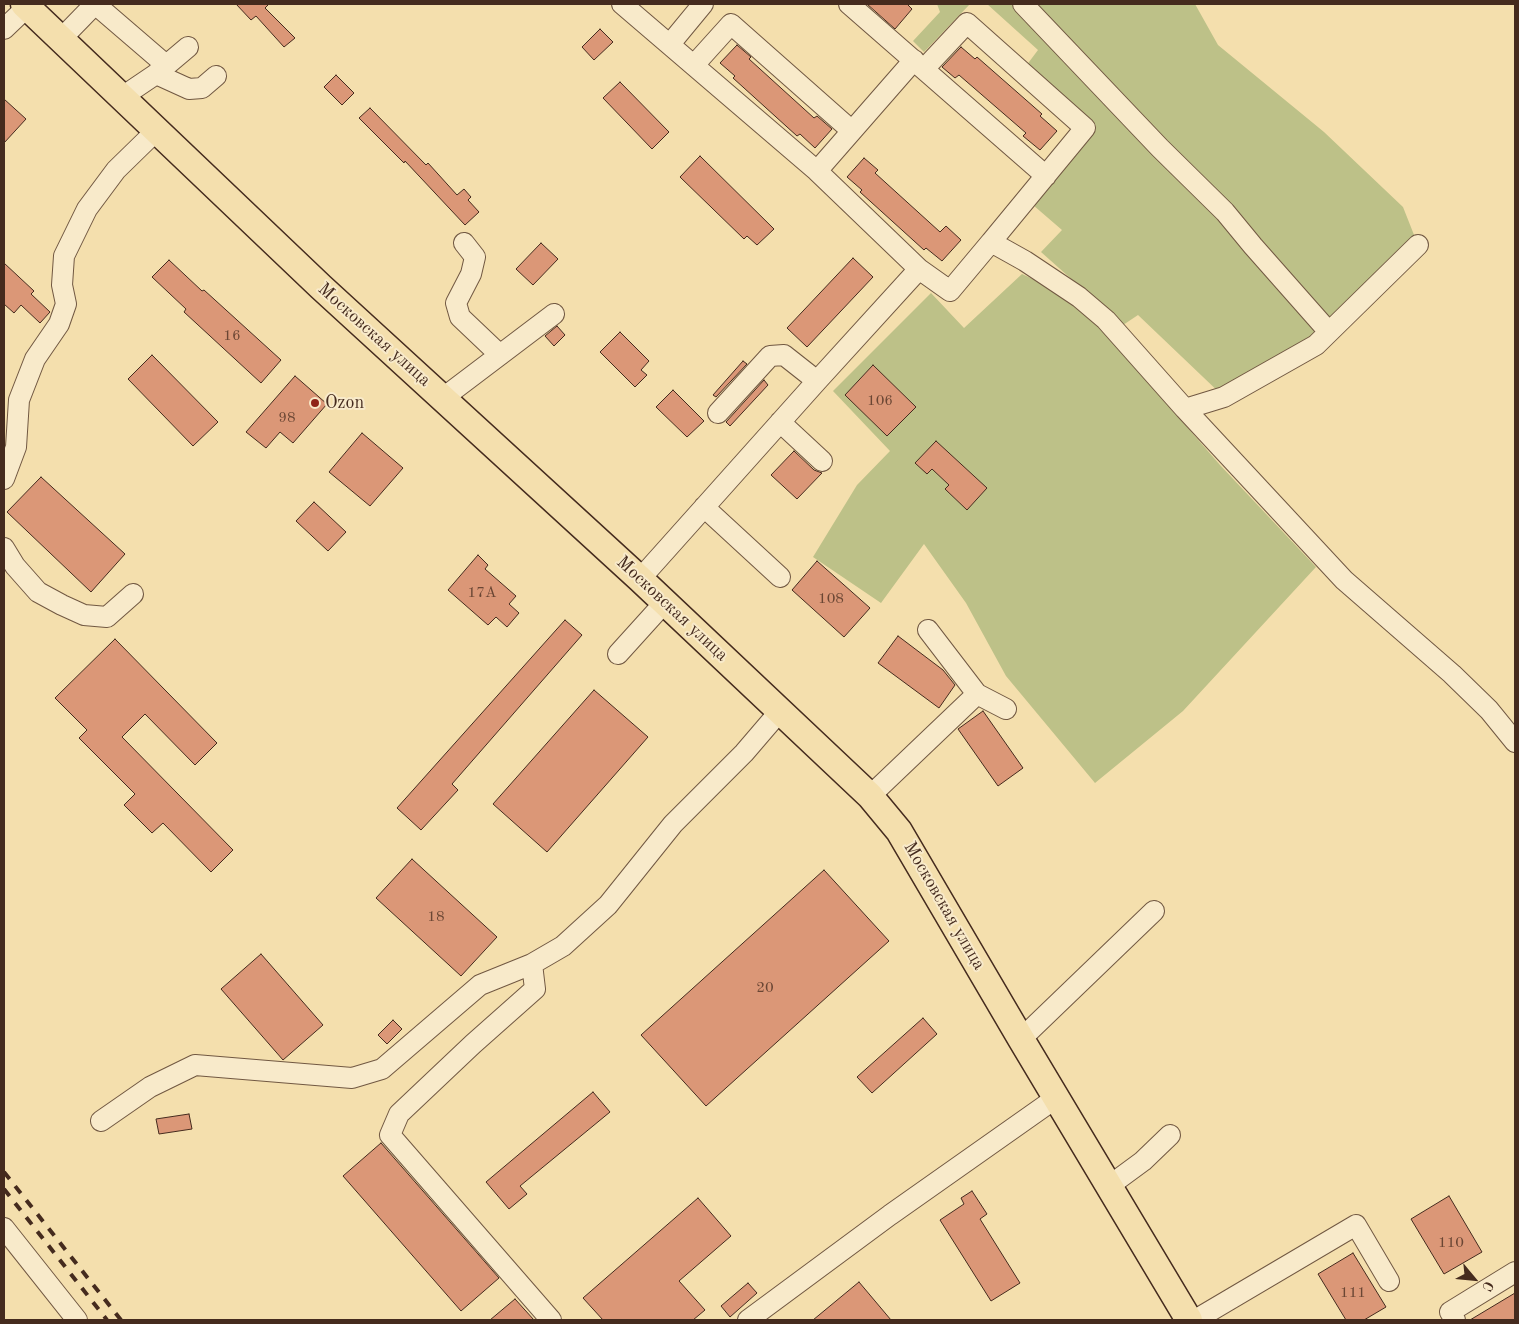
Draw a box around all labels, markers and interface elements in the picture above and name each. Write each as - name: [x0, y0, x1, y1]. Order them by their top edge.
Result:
- street label: Московская улица: [313, 279, 435, 391]
- house number: 16: [223, 327, 241, 345]
- place label: Ozon: [325, 392, 364, 414]
- house number: 106: [867, 392, 893, 410]
- marker: Ozon: [309, 397, 321, 409]
- house number: 98: [278, 409, 296, 427]
- street label: Московская улица: [612, 552, 732, 666]
- house number: 17А: [468, 584, 496, 602]
- house number: 108: [818, 590, 844, 608]
- street label: Московская улица: [898, 838, 990, 974]
- house number: 18: [427, 908, 445, 926]
- house number: 20: [756, 979, 774, 997]
- house number: 110: [1438, 1234, 1464, 1252]
- north arrow: [1449, 1254, 1499, 1304]
- text: С: [1479, 1279, 1496, 1293]
- house number: 111: [1340, 1284, 1366, 1302]

